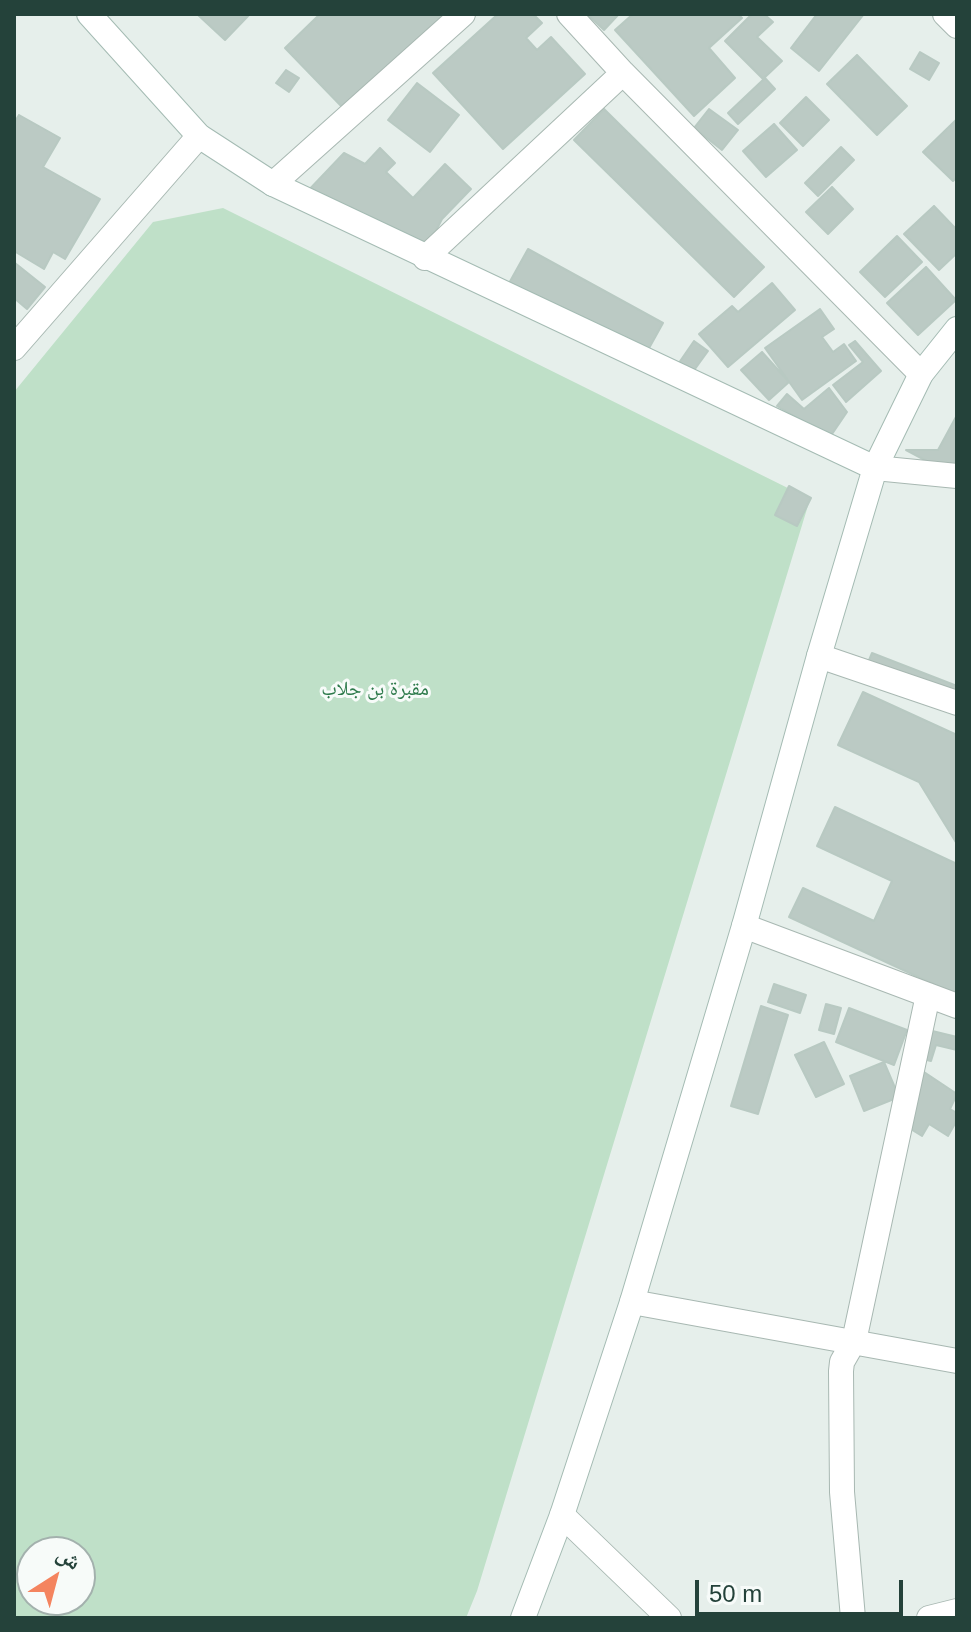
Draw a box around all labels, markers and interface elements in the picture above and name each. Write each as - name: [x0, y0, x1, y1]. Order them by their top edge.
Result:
- park label: مقبرة بن جلاب: [321, 677, 429, 701]
- north arrow: [16, 1536, 96, 1616]
- text: ش: [52, 1541, 86, 1575]
- scale bar: [699, 1564, 907, 1614]
- text: 50 m: [709, 1580, 762, 1607]

